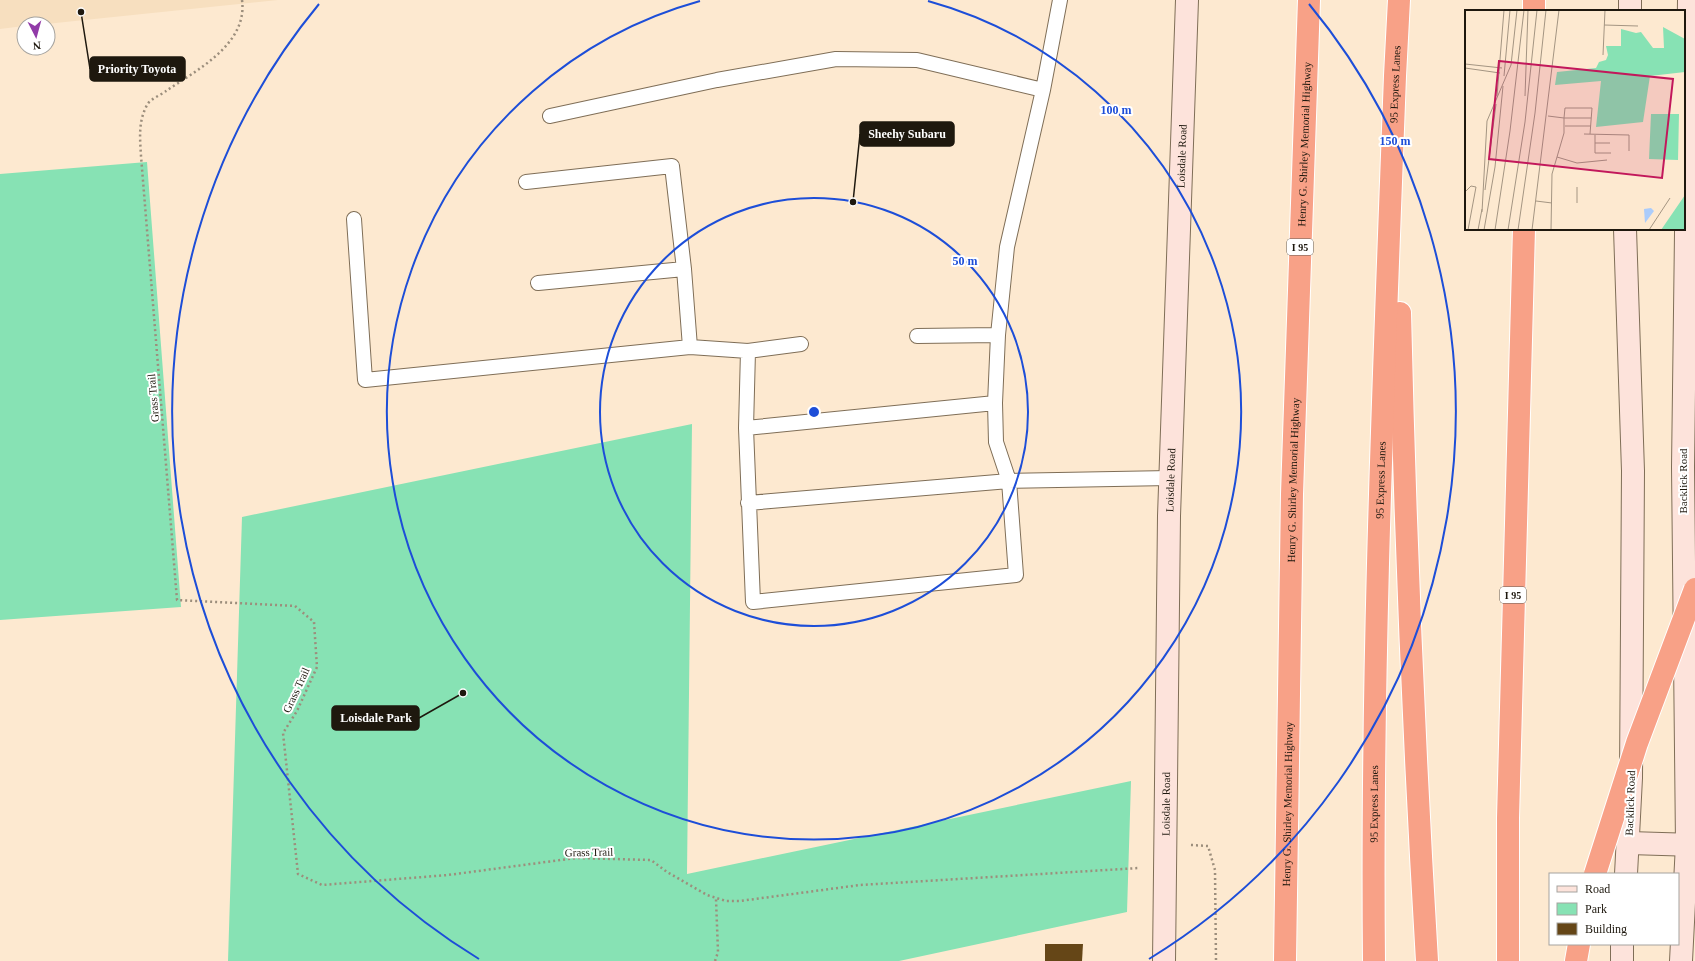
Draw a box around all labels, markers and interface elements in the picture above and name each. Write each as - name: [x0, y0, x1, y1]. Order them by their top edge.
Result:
- inset map: [1465, 10, 1685, 230]
- north arrow: [16, 16, 56, 56]
- text: N: [32, 40, 42, 52]
- street label: 95 Express Lanes: [1387, 45, 1403, 123]
- callout: Priority Toyota: [90, 57, 185, 81]
- street label: Henry G. Shirley Memorial Highway: [1295, 61, 1313, 227]
- text: Priority Toyota: [98, 62, 176, 76]
- text: 100 m: [1101, 103, 1132, 117]
- callout: Sheehy Subaru: [860, 122, 954, 146]
- street label: Loisdale Road: [1174, 124, 1189, 188]
- text: Sheehy Subaru: [868, 127, 946, 141]
- text: 150 m: [1380, 134, 1411, 148]
- road number: I 95: [1287, 239, 1313, 255]
- text: 50 m: [953, 254, 978, 268]
- street label: Grass Trail: [145, 373, 161, 423]
- street label: Henry G. Shirley Memorial Highway: [1285, 397, 1301, 563]
- centre of rings: [807, 405, 821, 419]
- street label: 95 Express Lanes: [1373, 441, 1388, 519]
- street label: Loisdale Road: [1163, 447, 1177, 512]
- street label: Backlick Road: [1677, 448, 1689, 514]
- road number: I 95: [1500, 587, 1526, 603]
- street label: Grass Trail: [280, 665, 312, 715]
- callout: Loisdale Park: [332, 706, 419, 730]
- text: Loisdale Park: [340, 711, 412, 725]
- street label: Henry G. Shirley Memorial Highway: [1280, 721, 1295, 887]
- street label: 95 Express Lanes: [1368, 765, 1380, 843]
- street label: Backlick Road: [1623, 770, 1637, 836]
- street label: Loisdale Road: [1159, 771, 1172, 836]
- street label: Grass Trail: [565, 846, 613, 858]
- legend: [1549, 873, 1679, 945]
- text: Road: [1585, 882, 1610, 896]
- text: Park: [1585, 902, 1607, 916]
- text: Building: [1585, 922, 1627, 936]

